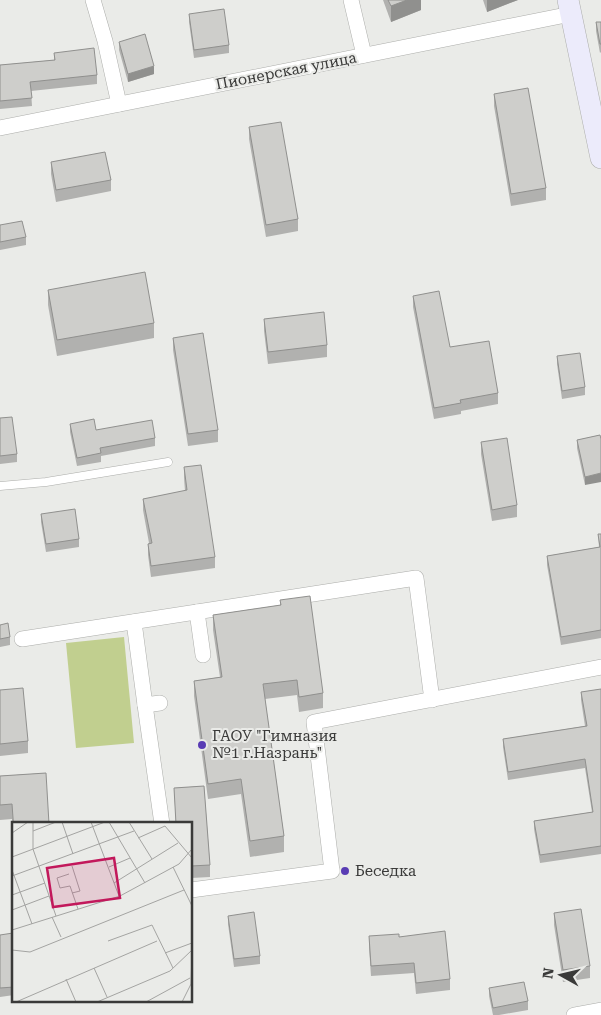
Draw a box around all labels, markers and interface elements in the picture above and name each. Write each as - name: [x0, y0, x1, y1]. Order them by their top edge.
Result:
- street label: Пионерская улица: [214, 49, 358, 93]
- place label: ГАОУ "Гимназия №1 г.Назрань": [212, 727, 337, 762]
- marker: ГАОУ "Гимназия №1 г.Назрань": [196, 739, 208, 751]
- inset map: [12, 822, 192, 1002]
- place label: Беседка: [355, 862, 416, 880]
- marker: Беседка: [339, 865, 351, 877]
- north arrow: [536, 950, 586, 1000]
- text: N: [539, 967, 557, 980]

